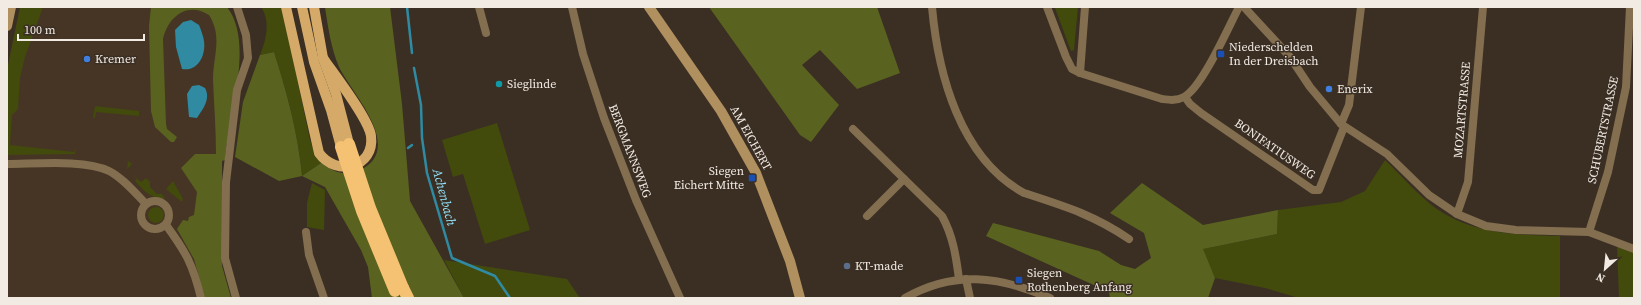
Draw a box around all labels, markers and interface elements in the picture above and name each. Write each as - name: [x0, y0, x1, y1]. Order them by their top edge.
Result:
- scale bar: [18, 16, 144, 42]
- text: 100 m: [24, 22, 56, 38]
- place label: Niederschelden In der Dreisbach: [1229, 39, 1319, 69]
- marker: Niederschelden In der Dreisbach: [1216, 49, 1226, 59]
- place label: Kremer: [95, 51, 136, 67]
- marker: Kremer: [82, 54, 92, 64]
- street label: MOZARTSTRASSE: [1450, 61, 1474, 159]
- street label: SCHUBERTSTRASSE: [1584, 75, 1622, 185]
- place label: Sieglinde: [507, 76, 556, 92]
- marker: Sieglinde: [494, 79, 504, 89]
- place label: Enerix: [1337, 81, 1373, 97]
- marker: Enerix: [1324, 84, 1334, 94]
- street label: BERGMANNSWEG: [605, 102, 655, 200]
- street label: AM EICHERT: [727, 103, 776, 174]
- street label: BONIFATIUSWEG: [1231, 115, 1319, 183]
- place label: Siegen Eichert Mitte: [674, 163, 744, 193]
- water label: Achenbach: [428, 166, 460, 228]
- marker: Siegen Eichert Mitte: [747, 173, 757, 183]
- north arrow: [1585, 249, 1625, 289]
- place label: KT-made: [855, 258, 903, 274]
- marker: KT-made: [842, 261, 852, 271]
- place label: Siegen Rothenberg Anfang: [1027, 265, 1132, 295]
- text: N: [1594, 269, 1608, 286]
- marker: Siegen Rothenberg Anfang: [1014, 275, 1024, 285]

